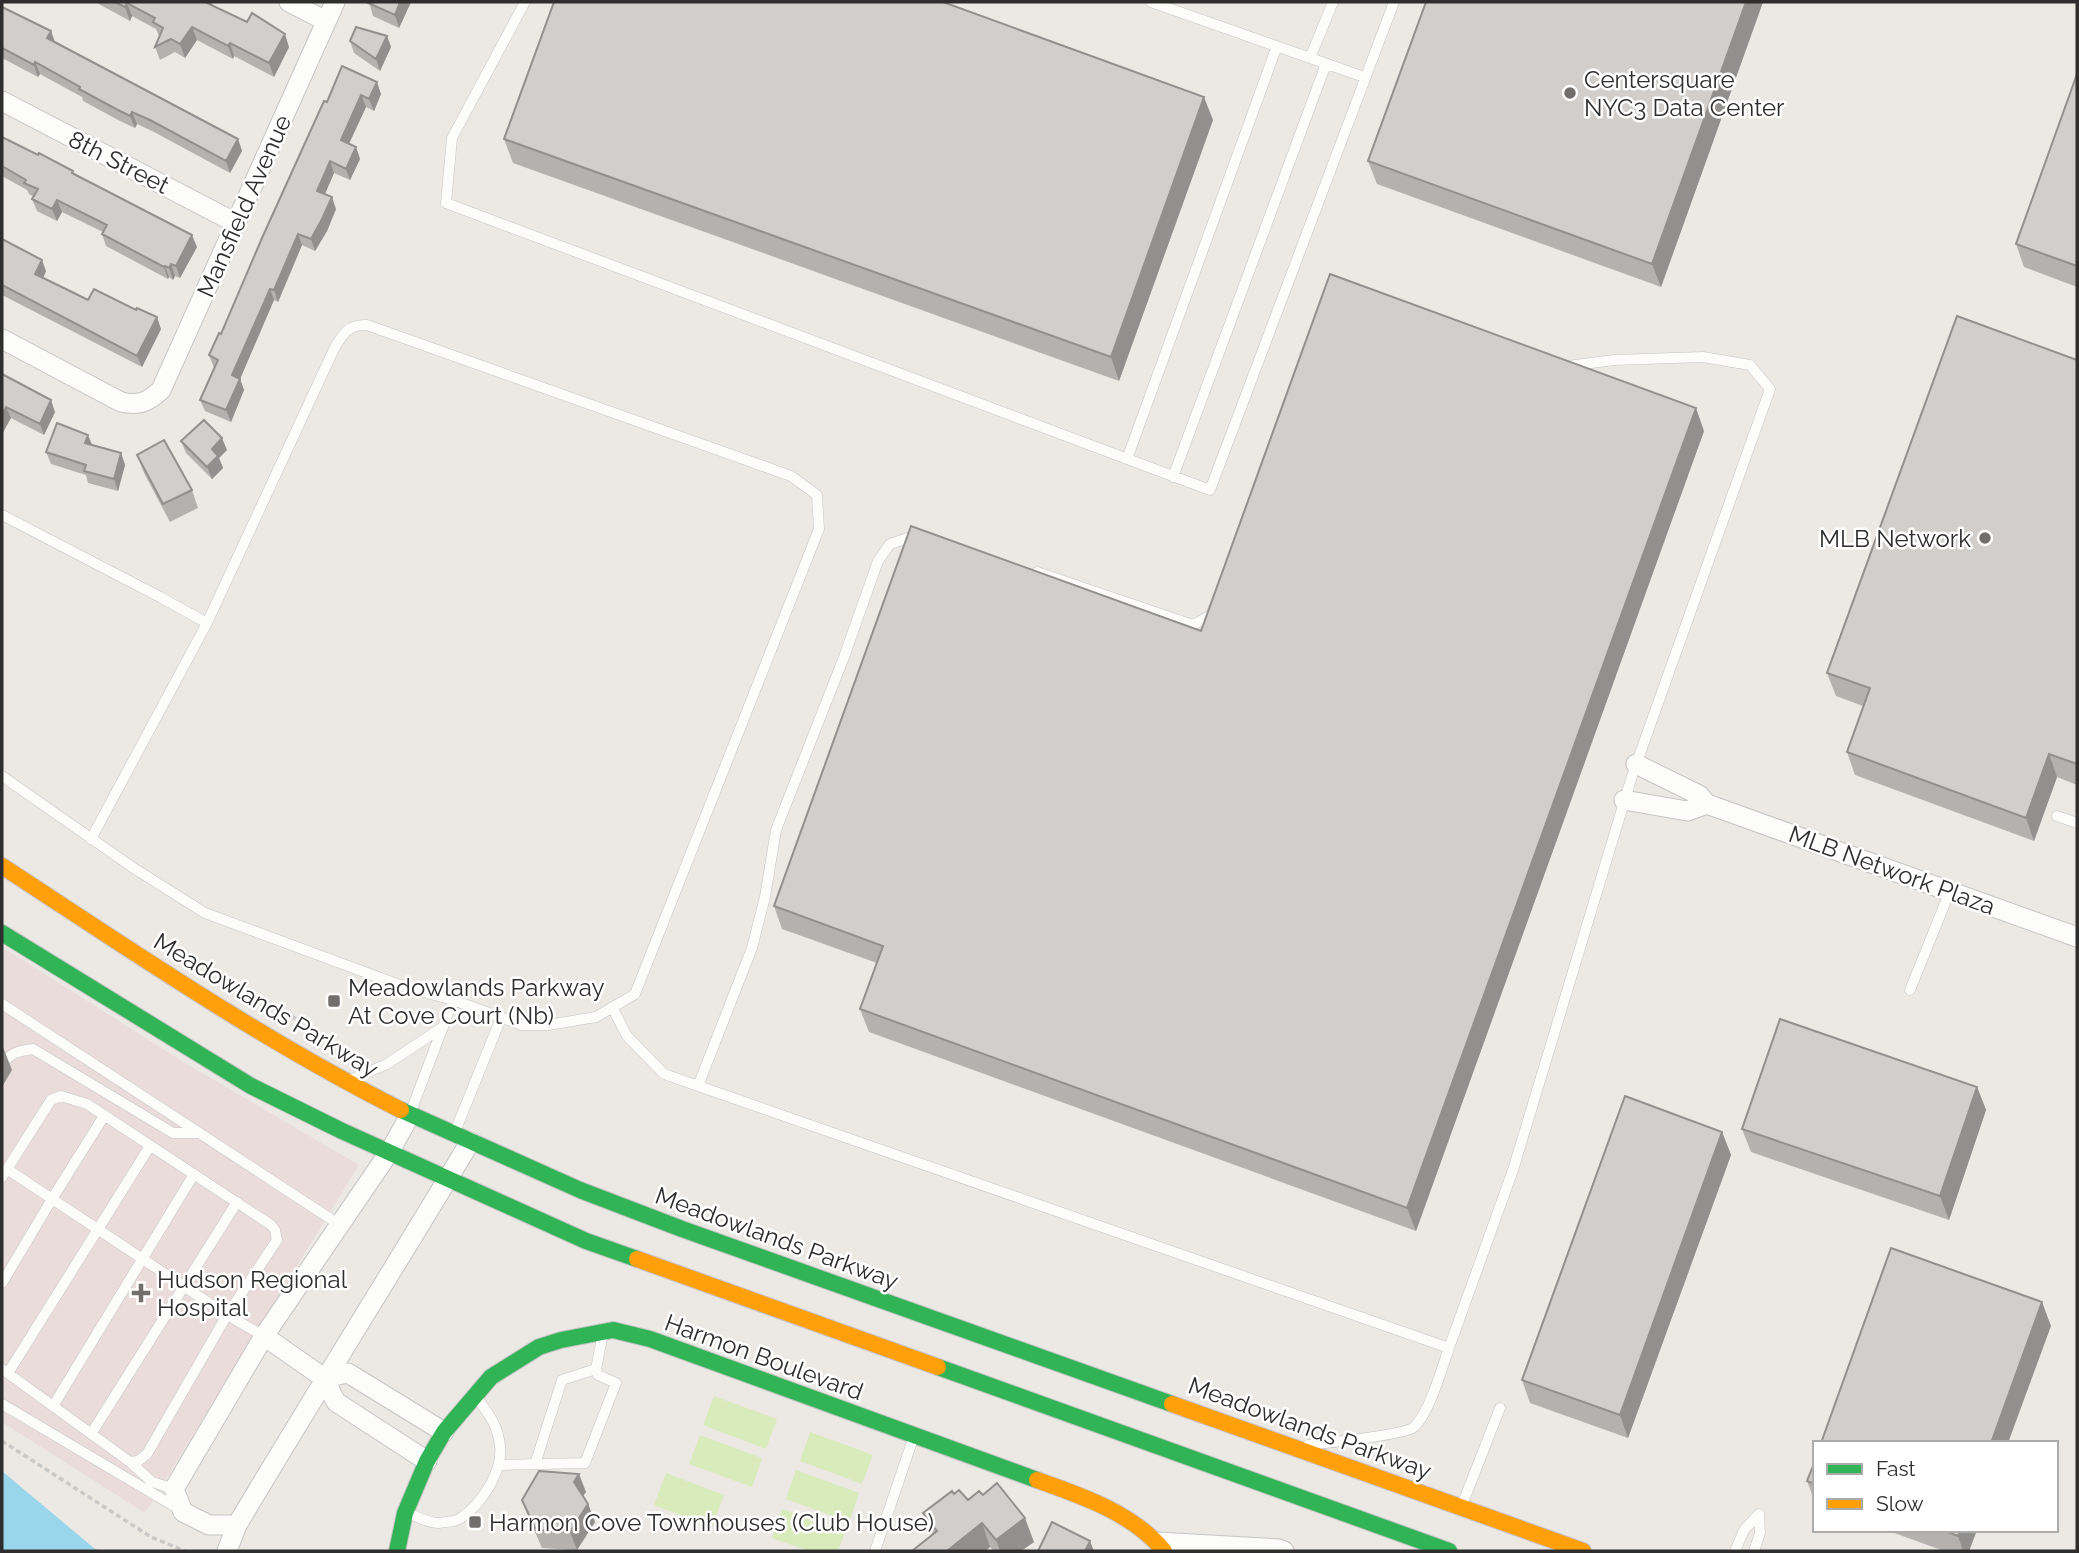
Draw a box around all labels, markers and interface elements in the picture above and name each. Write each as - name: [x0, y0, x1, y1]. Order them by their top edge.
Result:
- place label: Centersquare NYC3 Data Center: [1584, 65, 1785, 122]
- marker: Centersquare NYC3 Data Center: [1562, 85, 1578, 101]
- street label: Mansfield Avenue: [191, 110, 297, 302]
- street label: 8th Street: [64, 124, 174, 200]
- place label: MLB Network: [1819, 524, 1971, 553]
- marker: MLB Network: [1977, 530, 1993, 546]
- street label: MLB Network Plaza: [1785, 819, 1999, 921]
- street label: Meadowlands Parkway: [149, 927, 383, 1083]
- place label: Meadowlands Parkway At Cove Court (Nb): [348, 973, 604, 1030]
- marker: Meadowlands Parkway At Cove Court (Nb): [326, 993, 342, 1009]
- street label: Meadowlands Parkway: [652, 1181, 902, 1295]
- place label: Hudson Regional Hospital: [157, 1265, 348, 1322]
- marker: Hudson Regional Hospital: [131, 1283, 151, 1303]
- street label: Harmon Boulevard: [661, 1308, 867, 1406]
- street label: Meadowlands Parkway: [1185, 1371, 1435, 1485]
- legend: [1813, 1441, 2058, 1532]
- text: Fast: [1876, 1456, 1916, 1481]
- text: Slow: [1876, 1491, 1924, 1516]
- place label: Harmon Cove Townhouses (Club House): [489, 1508, 934, 1537]
- marker: Harmon Cove Townhouses (Club House): [467, 1514, 483, 1530]

